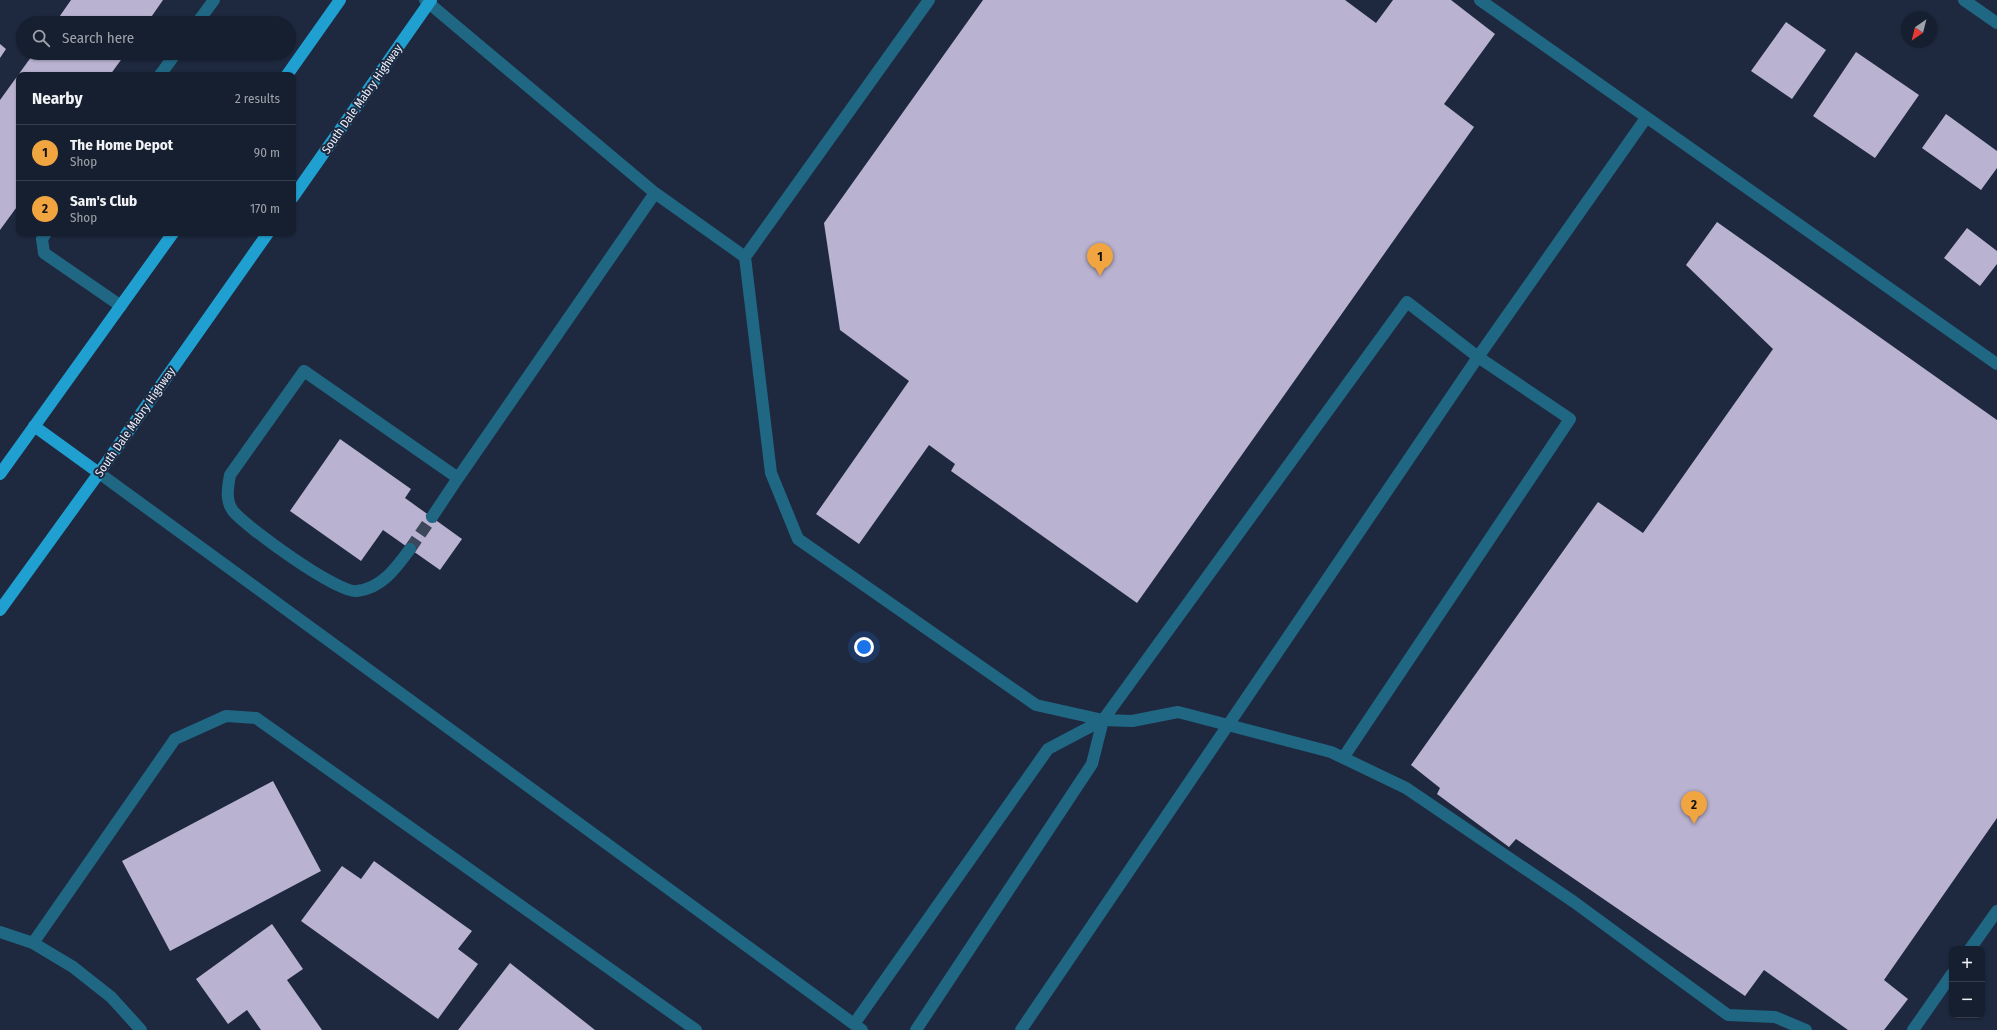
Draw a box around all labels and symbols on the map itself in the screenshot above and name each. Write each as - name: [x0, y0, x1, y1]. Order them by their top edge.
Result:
- north arrow: [1901, 12, 1937, 48]
- street label: South Dale Mabry Highway: [319, 41, 405, 156]
- pin: 1: [1087, 243, 1113, 276]
- street label: South Dale Mabry Highway: [92, 364, 178, 479]
- your location: [854, 637, 874, 657]
- pin: 2: [1681, 791, 1707, 824]

